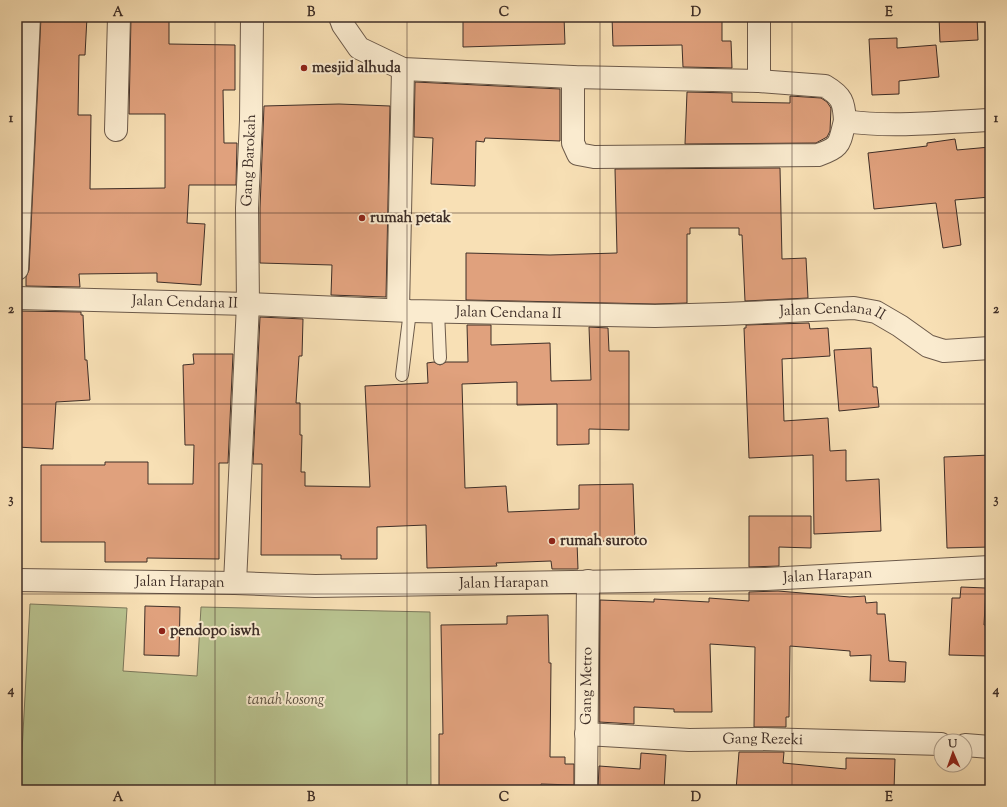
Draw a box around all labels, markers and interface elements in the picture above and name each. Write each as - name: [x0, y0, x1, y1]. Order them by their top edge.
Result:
- text: A: [113, 4, 124, 22]
- text: B: [307, 4, 316, 22]
- text: C: [499, 4, 509, 22]
- text: D: [691, 4, 701, 22]
- text: E: [885, 4, 893, 22]
- place label: mesjid alhuda: [312, 58, 401, 79]
- marker: mesjid alhuda: [299, 63, 309, 73]
- text: 1: [9, 110, 14, 128]
- text: 1: [994, 110, 999, 128]
- street label: Gang Barokah: [237, 114, 262, 207]
- place label: rumah petak: [370, 208, 452, 229]
- marker: rumah petak: [357, 213, 367, 223]
- street label: Jalan Cendana II: [131, 290, 238, 314]
- street label: Jalan Cendana II: [778, 297, 889, 326]
- text: 2: [8, 301, 15, 319]
- street label: Jalan Cendana II: [454, 301, 562, 325]
- text: 2: [993, 301, 1000, 319]
- text: 3: [8, 491, 14, 509]
- text: 3: [993, 491, 999, 509]
- place label: rumah suroto: [560, 531, 647, 552]
- marker: rumah suroto: [547, 536, 557, 546]
- street label: Jalan Harapan: [781, 563, 873, 589]
- street label: Jalan Harapan: [134, 571, 225, 593]
- street label: Jalan Harapan: [458, 572, 549, 594]
- place label: pendopo iswh: [170, 621, 260, 642]
- marker: pendopo iswh: [157, 626, 167, 636]
- street label: Gang Metro: [576, 647, 598, 725]
- text: 4: [7, 682, 15, 700]
- text: 4: [992, 682, 1000, 700]
- park label: tanah kosong: [247, 690, 325, 711]
- street label: Gang Rezeki: [722, 728, 804, 751]
- north arrow: [933, 733, 973, 773]
- text: U: [947, 736, 957, 752]
- text: A: [113, 789, 124, 807]
- text: B: [307, 789, 316, 807]
- text: C: [499, 789, 509, 807]
- text: D: [691, 789, 701, 807]
- text: E: [885, 789, 893, 807]

